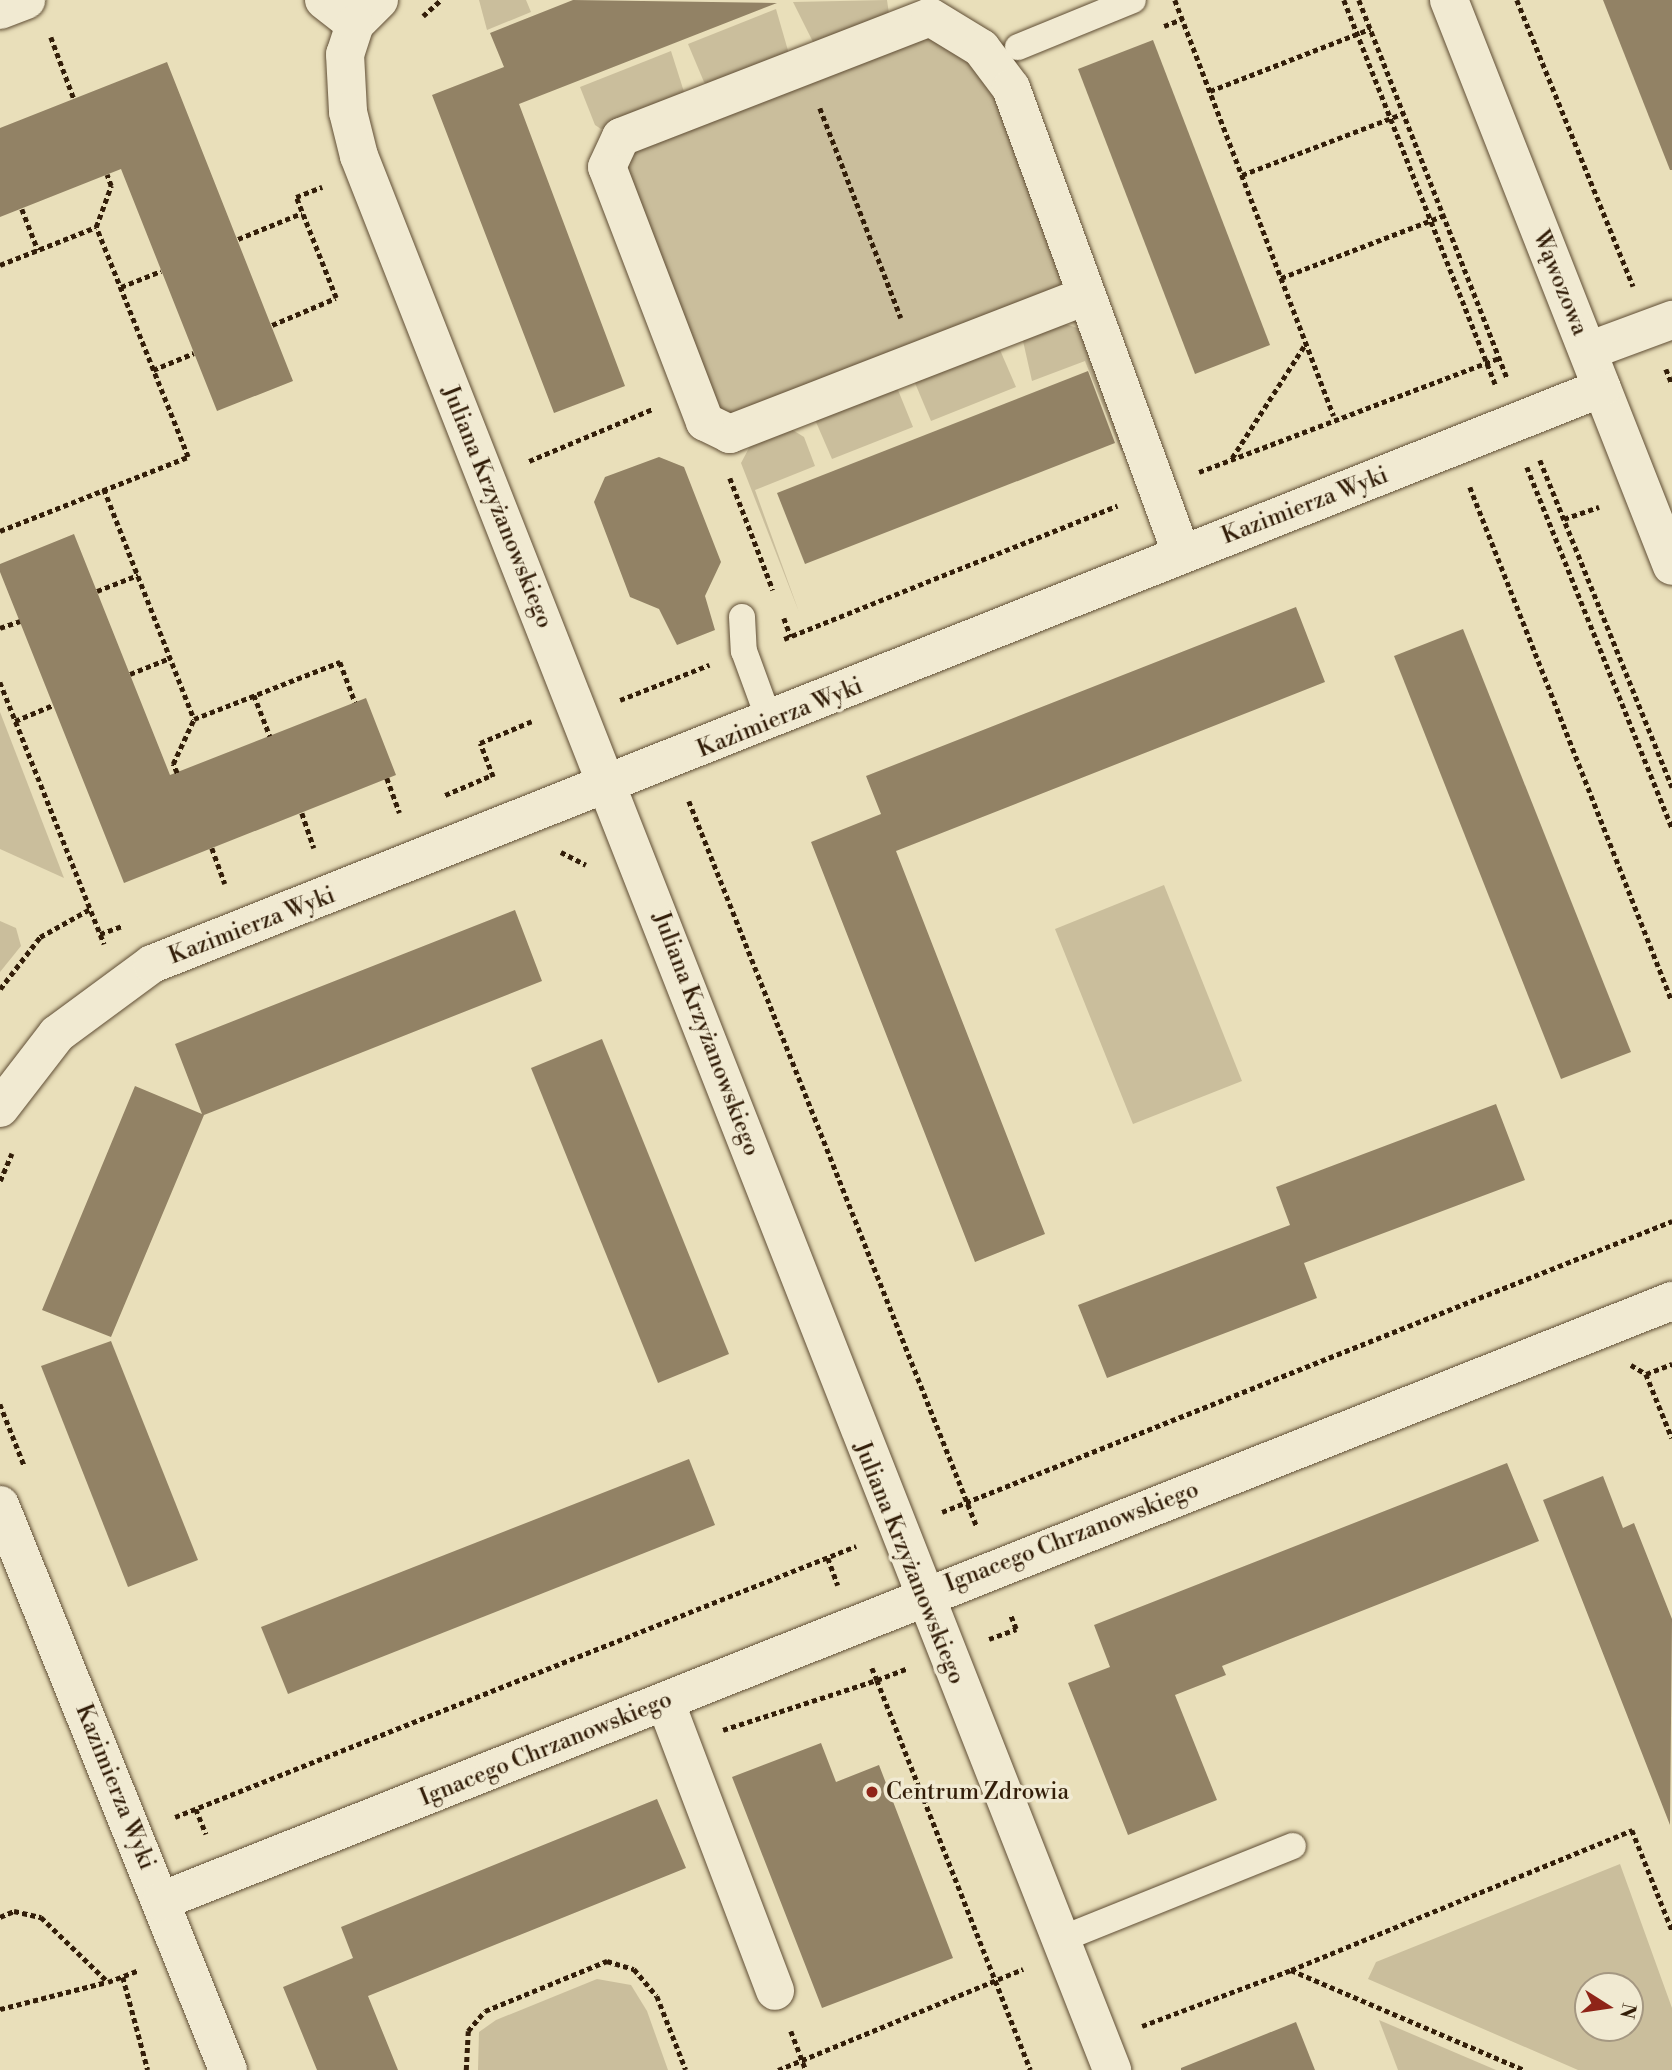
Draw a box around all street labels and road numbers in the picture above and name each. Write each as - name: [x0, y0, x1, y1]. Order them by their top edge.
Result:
- street label: Wąwozowa: [1526, 227, 1594, 339]
- street label: Juliana Krzyżanowskiego: [436, 382, 558, 632]
- street label: Kazimierza Wyki: [1218, 462, 1392, 550]
- street label: Kazimierza Wyki: [693, 672, 867, 764]
- street label: Kazimierza Wyki: [165, 882, 339, 970]
- street label: Juliana Krzyżanowskiego: [647, 908, 765, 1160]
- street label: Juliana Krzyżanowskiego: [848, 1438, 970, 1688]
- street label: Ignacego Chrzanowskiego: [941, 1476, 1203, 1598]
- street label: Ignacego Chrzanowskiego: [416, 1686, 676, 1812]
- street label: Kazimierza Wyki: [69, 1700, 161, 1874]

